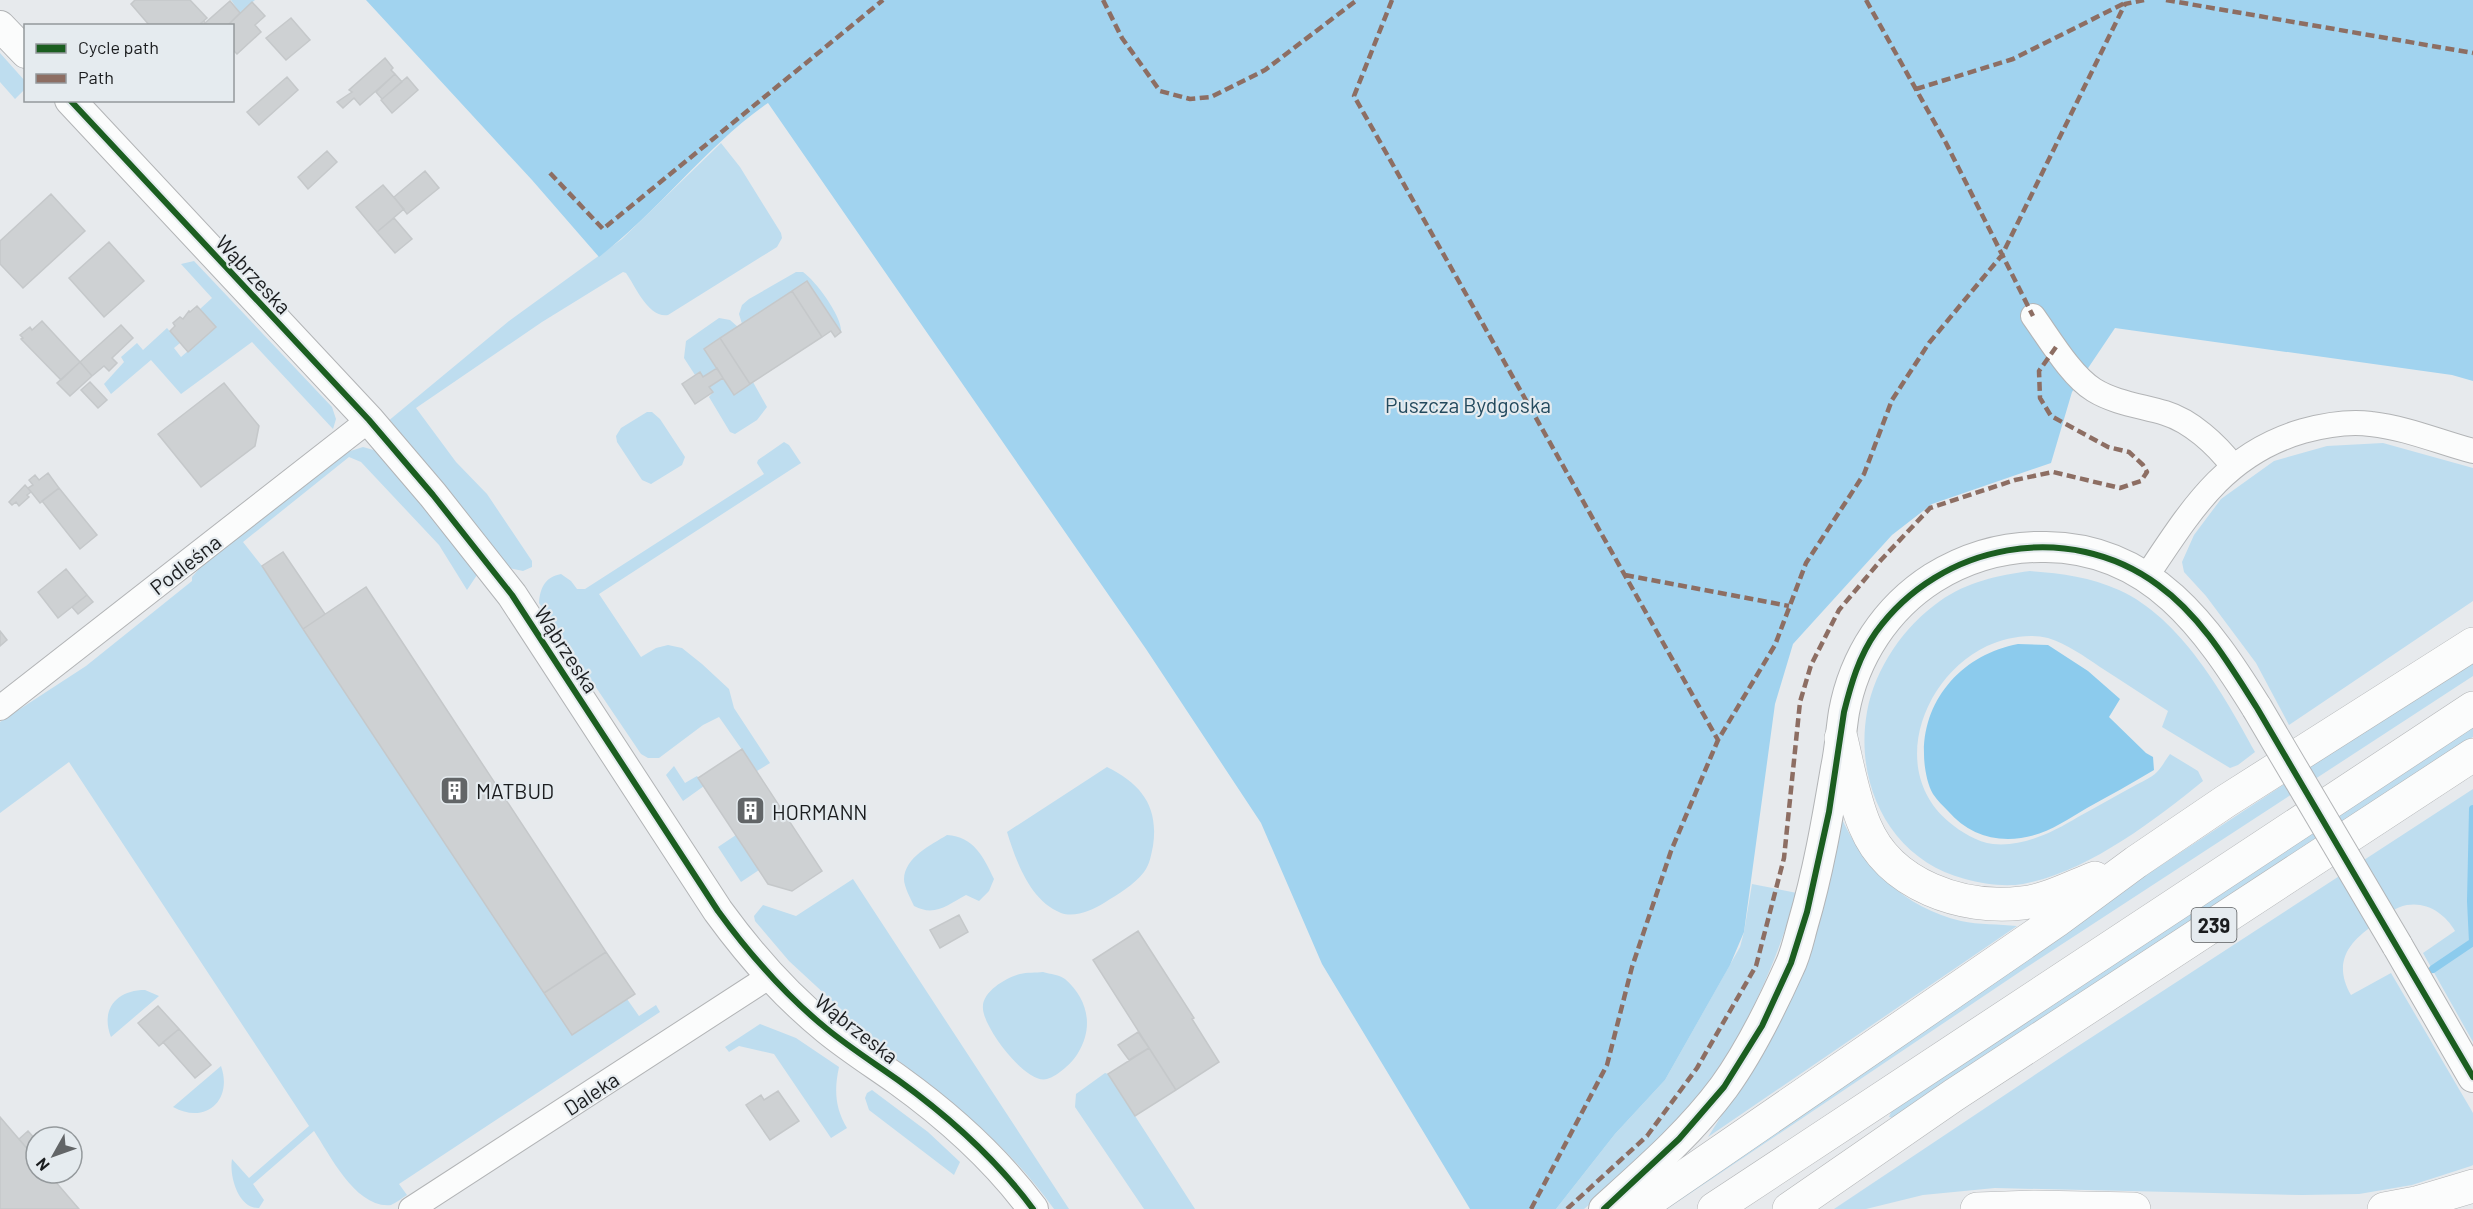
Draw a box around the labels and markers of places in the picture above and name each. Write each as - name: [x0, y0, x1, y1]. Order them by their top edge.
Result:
- building icon: MATBUD: [439, 774, 471, 806]
- place label: MATBUD: [476, 778, 554, 803]
- building icon: HORMANN: [735, 795, 767, 827]
- place label: HORMANN: [772, 799, 868, 824]

